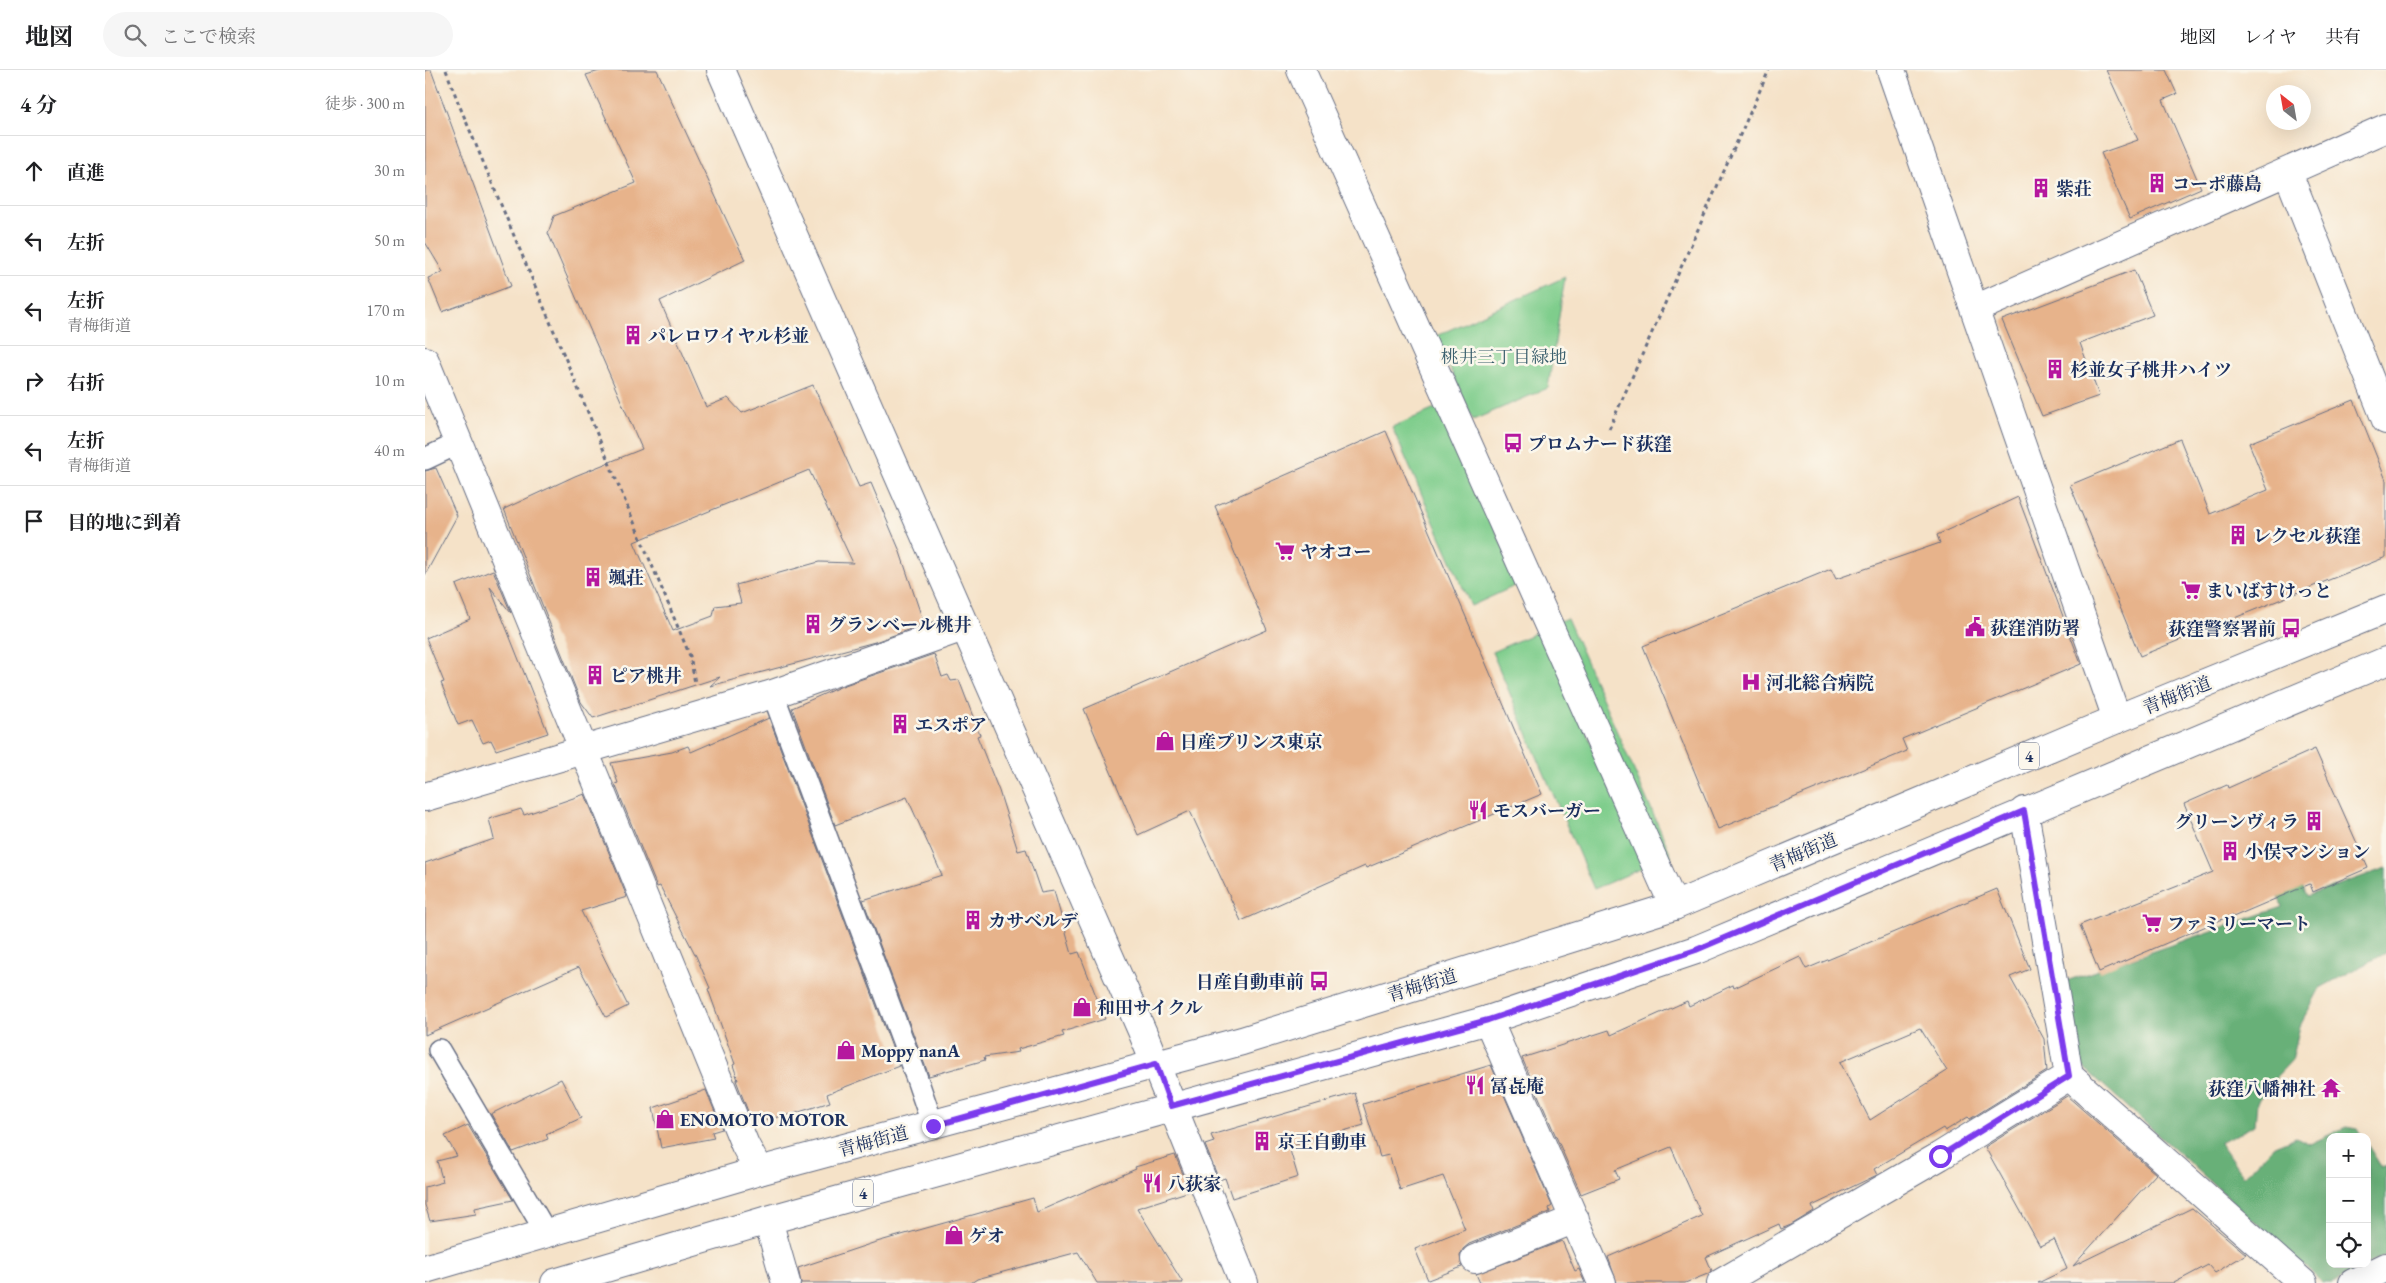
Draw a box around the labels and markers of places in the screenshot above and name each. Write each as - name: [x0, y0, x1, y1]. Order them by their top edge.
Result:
- building icon: コーポ藤島: [2146, 172, 2168, 194]
- place label: コーポ藤島: [2172, 172, 2262, 195]
- building icon: 紫荘: [2030, 177, 2052, 199]
- place label: 紫荘: [2056, 177, 2092, 200]
- building icon: パレロワイヤル杉並: [622, 324, 644, 346]
- place label: パレロワイヤル杉並: [648, 324, 809, 347]
- building icon: 杉並女子桃井ハイツ: [2044, 358, 2066, 380]
- place label: 杉並女子桃井ハイツ: [2070, 358, 2232, 381]
- bus stop icon: プロムナード荻窪: [1502, 432, 1524, 454]
- place label: プロムナード荻窪: [1528, 432, 1672, 455]
- building icon: レクセル荻窪: [2227, 524, 2249, 546]
- place label: レクセル荻窪: [2253, 524, 2361, 547]
- supermarket icon: ヤオコー: [1274, 540, 1296, 562]
- place label: ヤオコー: [1300, 540, 1371, 563]
- building icon: 颯荘: [582, 566, 604, 588]
- place label: 颯荘: [608, 566, 644, 589]
- supermarket icon: まいばすけっと: [2180, 579, 2202, 601]
- place label: まいばすけっと: [2206, 579, 2332, 602]
- building icon: グランベール桃井: [802, 613, 824, 635]
- place label: グランベール桃井: [828, 613, 972, 636]
- public building icon: 荻窪消防署: [1964, 616, 1986, 638]
- place label: 荻窪消防署: [1990, 616, 2080, 639]
- place label: 荻窪警察署前: [2168, 617, 2276, 640]
- bus stop icon: 荻窪警察署前: [2280, 617, 2302, 639]
- building icon: ピア桃井: [584, 664, 606, 686]
- place label: ピア桃井: [610, 664, 682, 687]
- hospital icon: 河北総合病院: [1740, 671, 1762, 693]
- place label: 河北総合病院: [1766, 671, 1874, 694]
- building icon: エスポア: [889, 713, 911, 735]
- place label: エスポア: [915, 713, 987, 736]
- shop icon: 日産プリンス東京: [1154, 730, 1176, 752]
- place label: 日産プリンス東京: [1180, 730, 1323, 753]
- restaurant icon: モスバーガー: [1467, 799, 1489, 821]
- place label: モスバーガー: [1493, 799, 1601, 822]
- place label: グリーンヴィラ: [2174, 810, 2299, 833]
- building icon: グリーンヴィラ: [2303, 810, 2325, 832]
- building icon: 小俣マンション: [2219, 840, 2241, 862]
- place label: 小俣マンション: [2245, 840, 2370, 863]
- building icon: カサベルデ: [962, 909, 984, 931]
- place label: カサベルデ: [988, 909, 1078, 932]
- supermarket icon: ファミリーマート: [2141, 912, 2163, 934]
- place label: ファミリーマート: [2167, 912, 2311, 935]
- place label: 日産自動車前: [1196, 970, 1304, 993]
- bus stop icon: 日産自動車前: [1308, 970, 1330, 992]
- shop icon: 和田サイクル: [1071, 996, 1093, 1018]
- place label: 和田サイクル: [1097, 996, 1203, 1019]
- shop icon: Moppy nanA: [835, 1039, 857, 1061]
- place label: Moppy nanA: [861, 1039, 961, 1062]
- restaurant icon: 冨㐂庵: [1464, 1074, 1486, 1096]
- place label: 冨㐂庵: [1490, 1074, 1544, 1097]
- place label: 荻窪八幡神社: [2208, 1077, 2316, 1100]
- temple icon: 荻窪八幡神社: [2320, 1077, 2342, 1099]
- shop icon: ENOMOTO MOTOR: [654, 1108, 676, 1130]
- place label: ENOMOTO MOTOR: [680, 1108, 848, 1131]
- building icon: 京王自動車: [1251, 1130, 1273, 1152]
- place label: 京王自動車: [1277, 1130, 1367, 1153]
- restaurant icon: 八荻家: [1141, 1172, 1163, 1194]
- place label: 八荻家: [1167, 1172, 1221, 1195]
- shop icon: ゲオ: [943, 1224, 965, 1246]
- place label: ゲオ: [969, 1224, 1005, 1247]

